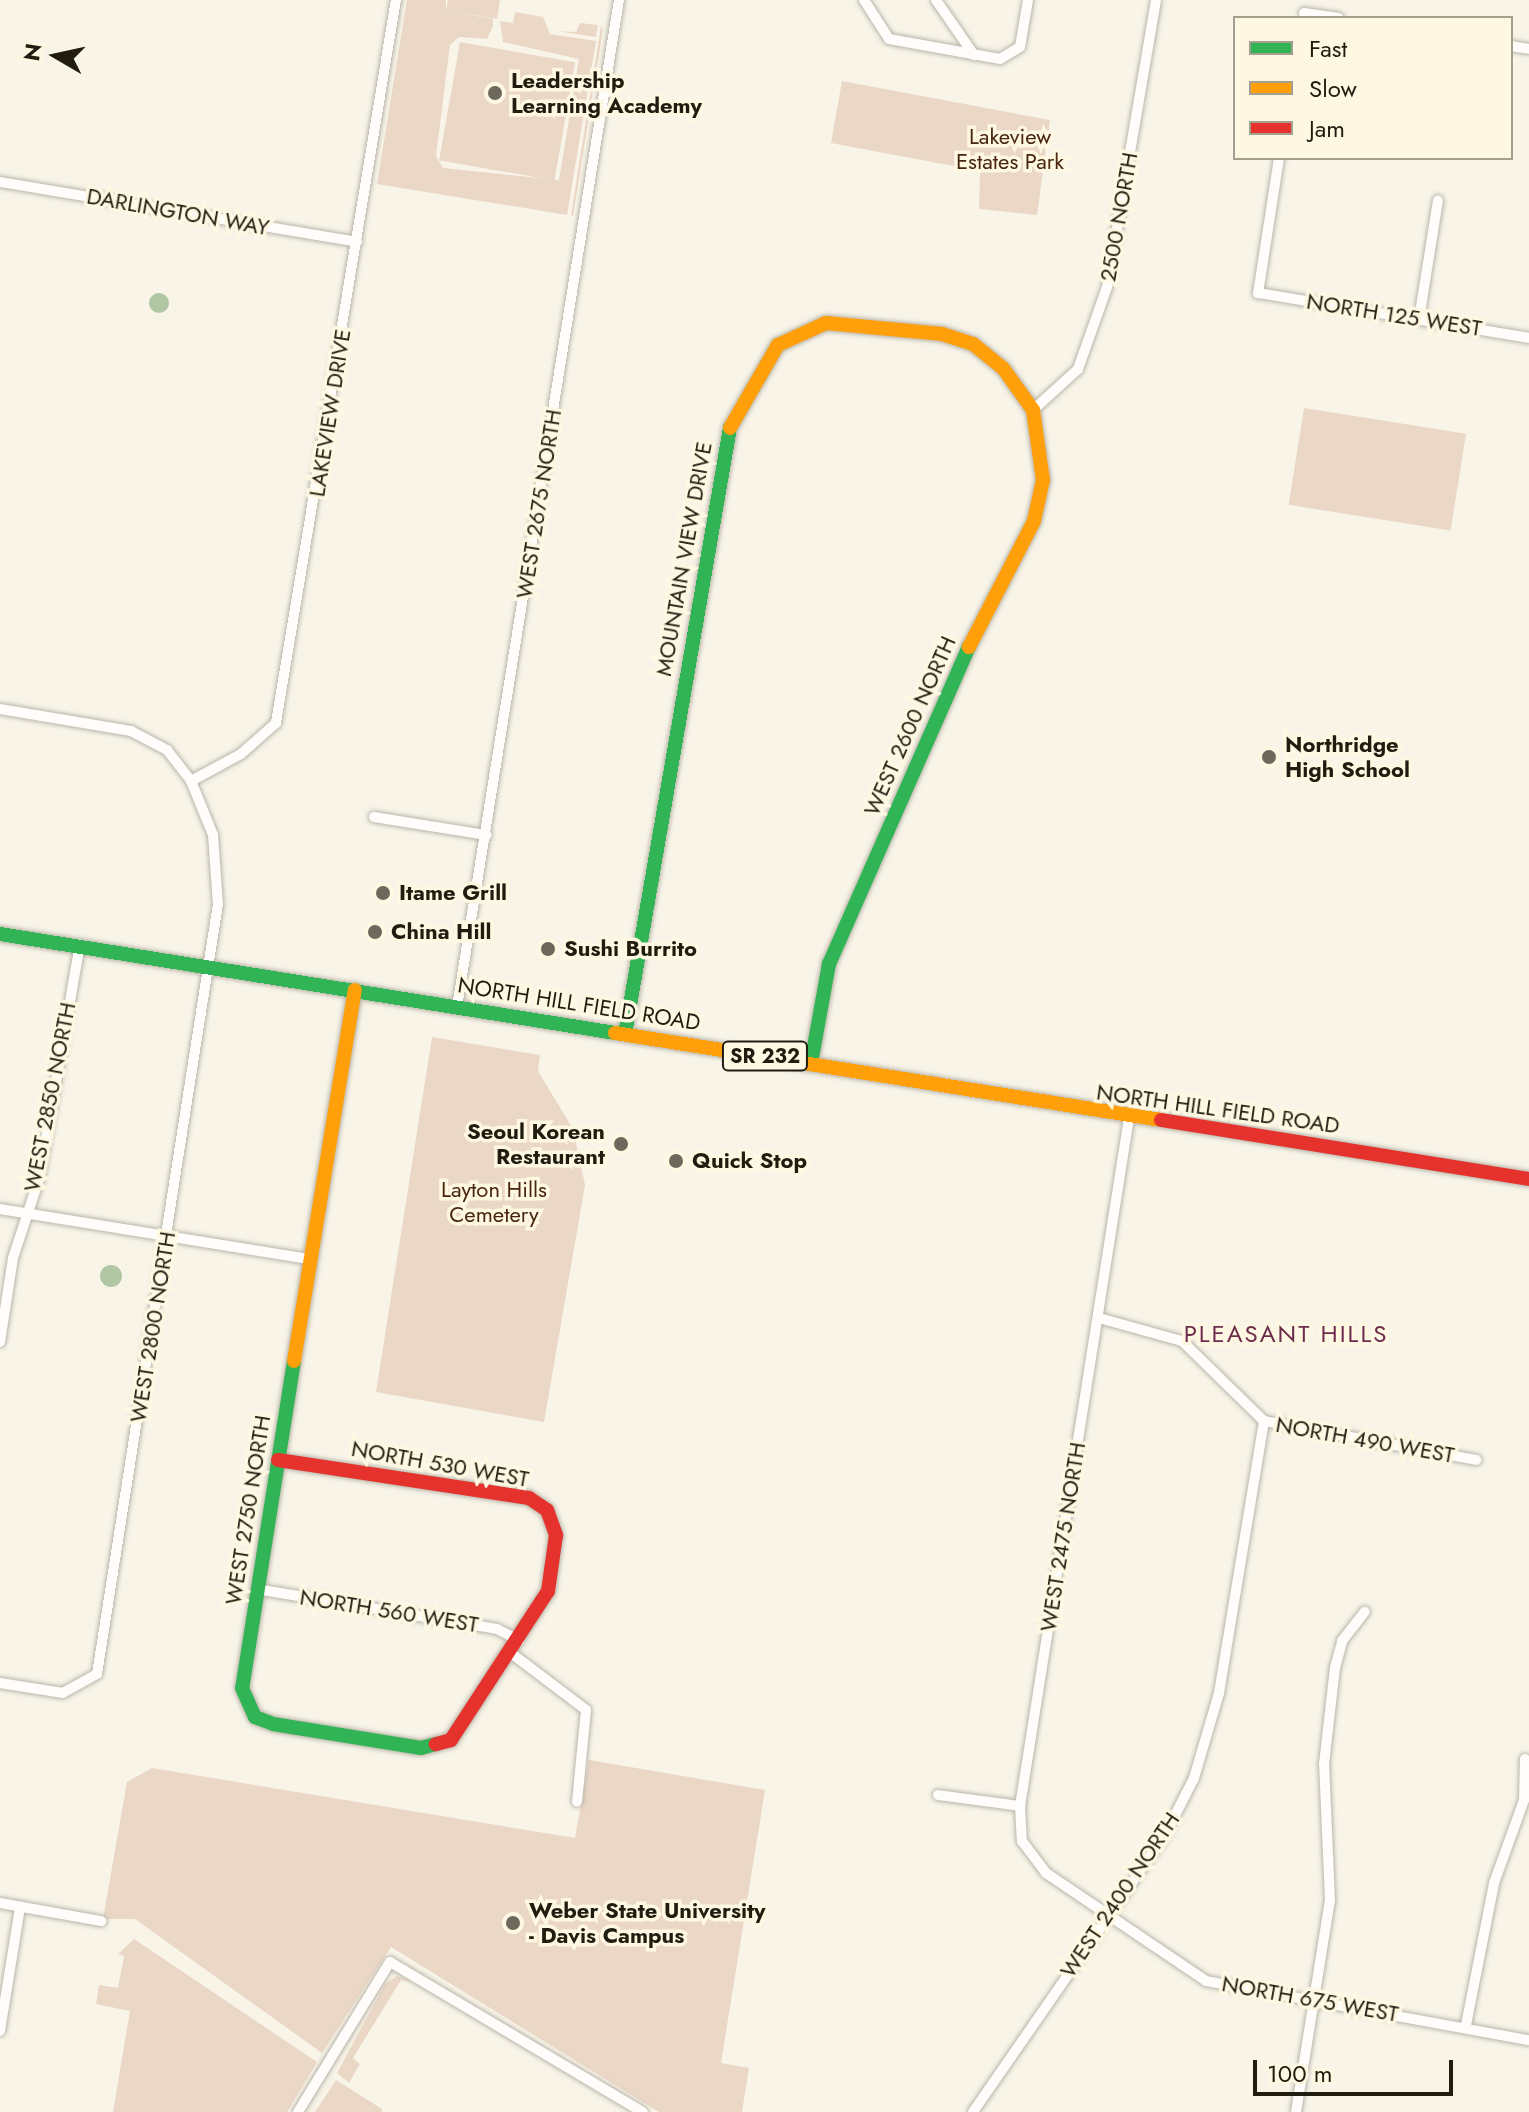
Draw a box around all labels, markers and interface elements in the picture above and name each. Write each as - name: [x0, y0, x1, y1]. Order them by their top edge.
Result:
- north arrow: [16, 16, 96, 96]
- legend: [1233, 16, 1513, 160]
- text: Fast: [1309, 31, 1347, 66]
- text: N: [15, 41, 49, 63]
- place label: Leadership Learning Academy: [511, 67, 702, 118]
- text: Slow: [1309, 71, 1357, 106]
- marker: Leadership Learning Academy: [486, 84, 504, 102]
- text: Jam: [1309, 111, 1345, 146]
- park label: Lakeview Estates Park: [956, 123, 1064, 174]
- street label: 2500 NORTH: [1095, 150, 1143, 284]
- street label: DARLINGTON WAY: [85, 183, 271, 241]
- street label: NORTH 125 WEST: [1305, 288, 1483, 342]
- street label: LAKEVIEW DRIVE: [304, 327, 356, 499]
- street label: WEST 2675 NORTH: [511, 408, 567, 600]
- street label: MOUNTAIN VIEW DRIVE: [650, 440, 718, 678]
- street label: WEST 2600 NORTH: [859, 632, 961, 820]
- place label: Northridge High School: [1285, 731, 1410, 782]
- marker: Northridge High School: [1260, 748, 1278, 766]
- place label: Itame Grill: [399, 880, 507, 906]
- marker: Itame Grill: [374, 884, 392, 902]
- place label: China Hill: [391, 919, 491, 945]
- marker: China Hill: [366, 923, 384, 941]
- place label: Sushi Burrito: [564, 936, 697, 962]
- marker: Sushi Burrito: [539, 940, 557, 958]
- street label: NORTH HILL FIELD ROAD: [456, 972, 702, 1036]
- street label: WEST 2850 NORTH: [19, 1000, 81, 1194]
- road number: SR 232: [721, 1040, 809, 1072]
- street label: NORTH HILL FIELD ROAD: [1095, 1079, 1341, 1139]
- place label: Seoul Korean Restaurant: [467, 1118, 605, 1170]
- marker: Seoul Korean Restaurant: [612, 1135, 630, 1153]
- place label: Quick Stop: [692, 1148, 807, 1174]
- marker: Quick Stop: [667, 1152, 685, 1170]
- park label: Layton Hills Cemetery: [441, 1176, 547, 1228]
- street label: WEST 2800 NORTH: [125, 1230, 181, 1424]
- district label: PLEASANT HILLS: [1184, 1320, 1388, 1348]
- street label: NORTH 490 WEST: [1274, 1411, 1456, 1469]
- street label: WEST 2750 NORTH: [220, 1413, 276, 1607]
- street label: NORTH 530 WEST: [349, 1435, 531, 1493]
- street label: WEST 2475 NORTH: [1035, 1440, 1091, 1634]
- street label: NORTH 560 WEST: [298, 1584, 480, 1638]
- street label: WEST 2400 NORTH: [1055, 1807, 1185, 1983]
- place label: Weber State University - Davis Campus: [529, 1897, 766, 1948]
- marker: Weber State University - Davis Campus: [504, 1914, 522, 1932]
- street label: NORTH 675 WEST: [1220, 1970, 1400, 2028]
- scale bar: [1257, 2044, 1457, 2094]
- text: 100 m: [1267, 2056, 1333, 2091]

